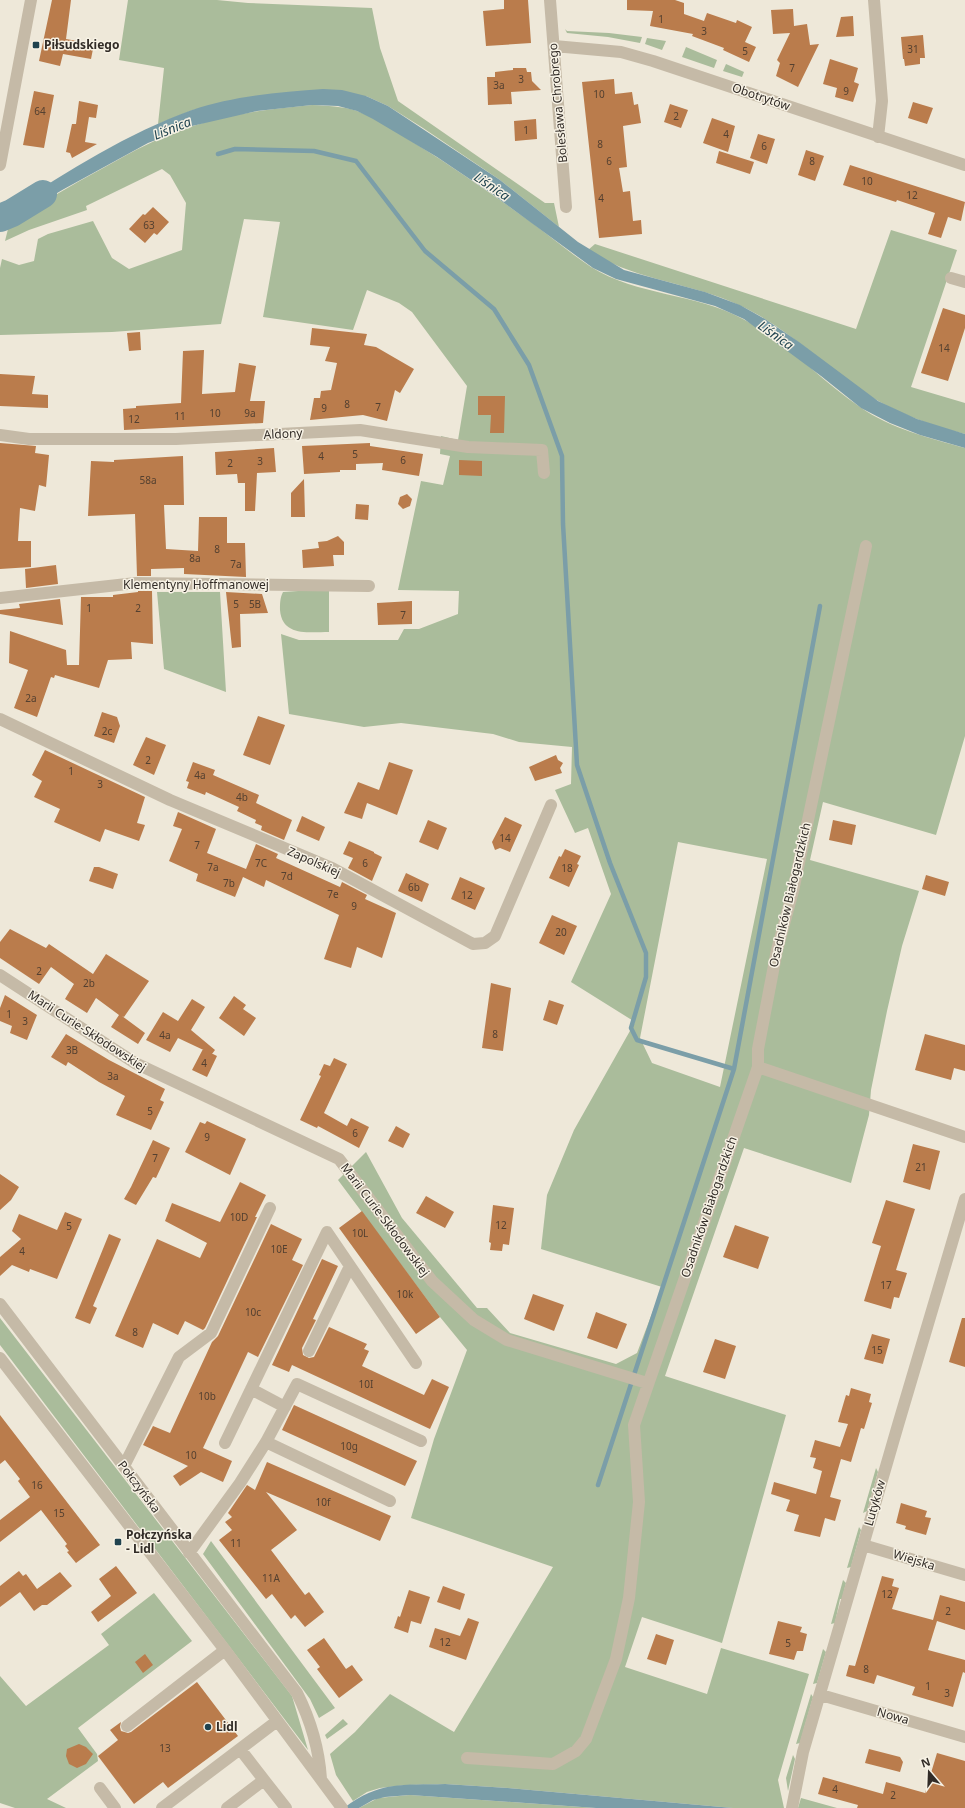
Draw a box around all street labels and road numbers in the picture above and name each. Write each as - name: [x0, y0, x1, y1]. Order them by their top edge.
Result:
- street label: Bolesława Chrobrego: [544, 42, 571, 164]
- street label: Obotrytów: [730, 79, 793, 115]
- street label: Aldony: [263, 424, 304, 443]
- street label: Klementyny Hoffmanowej: [123, 576, 269, 593]
- street label: Osadników Białogardzkich: [765, 821, 814, 969]
- street label: Zapolskiej: [285, 842, 343, 881]
- street label: Marii Curie-Skłodowskiej: [25, 986, 150, 1075]
- street label: Osadników Białogardzkich: [676, 1134, 741, 1280]
- street label: Marii Curie-Skłodowskiej: [337, 1160, 434, 1280]
- street label: Połczyńska: [114, 1457, 165, 1516]
- street label: Lutyków: [860, 1477, 889, 1528]
- street label: Wiejska: [891, 1545, 937, 1574]
- street label: Nowa: [875, 1703, 911, 1728]

